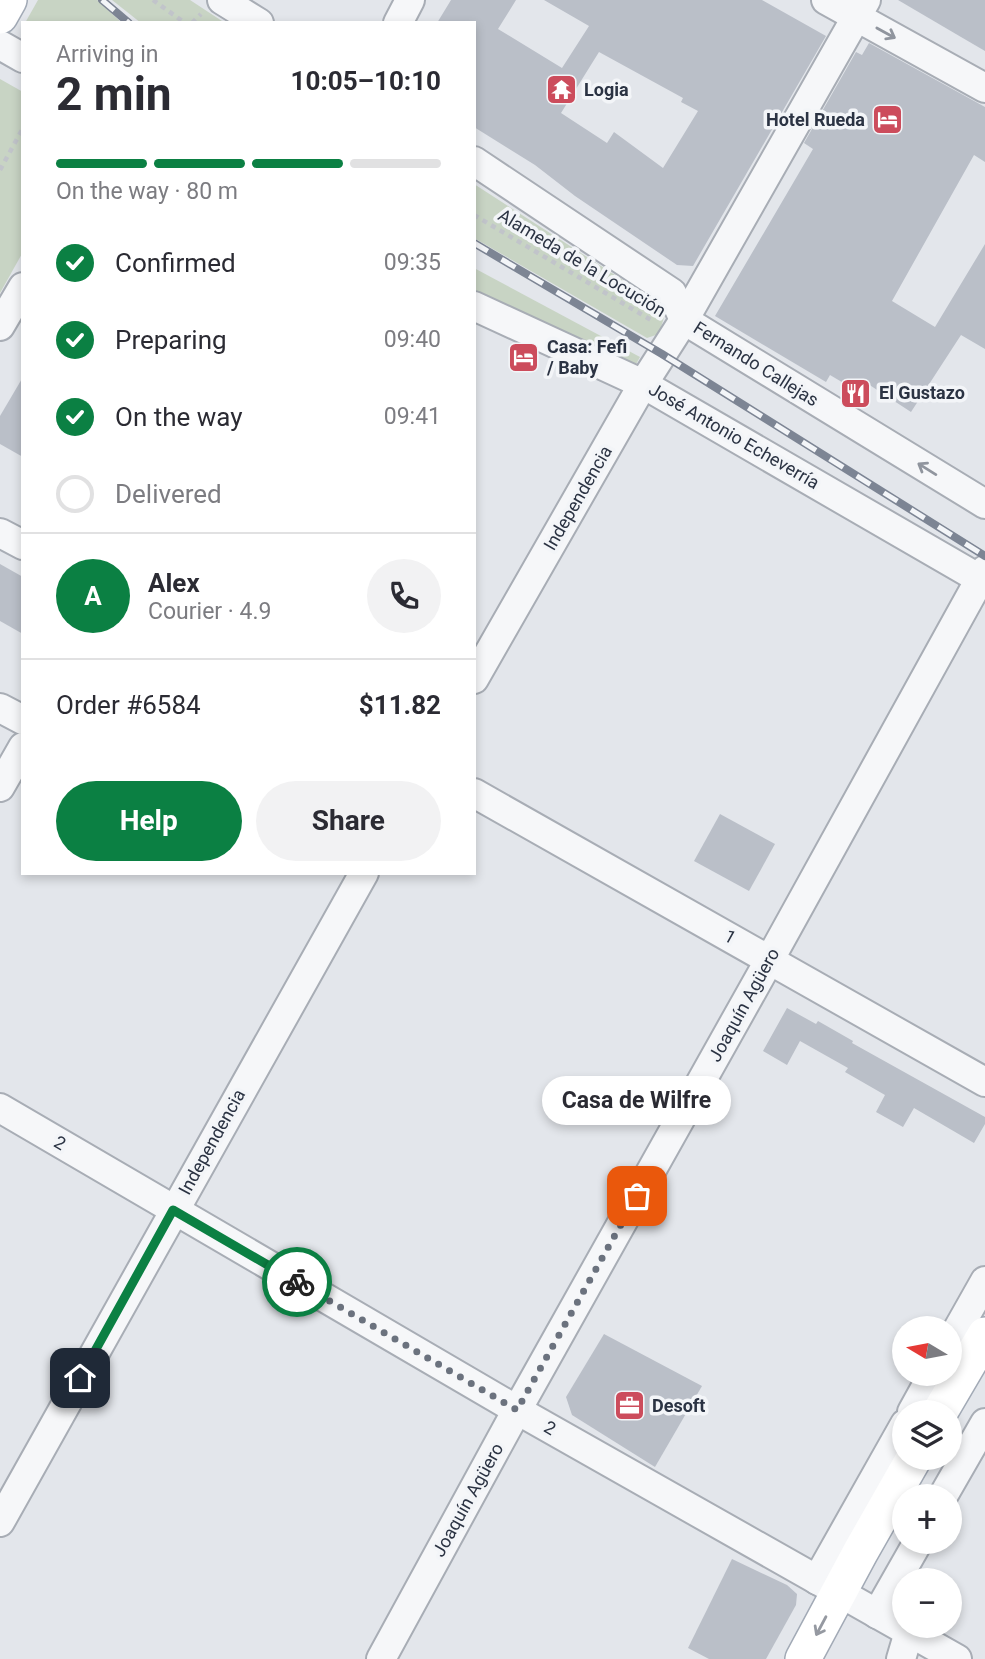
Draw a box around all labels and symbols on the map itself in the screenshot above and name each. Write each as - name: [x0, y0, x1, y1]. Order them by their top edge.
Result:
- one-way arrow: [875, 27, 896, 40]
- temple icon: Logia: [544, 73, 578, 107]
- place label: Logia: [584, 79, 629, 100]
- hotel icon: Hotel Rueda: [871, 103, 905, 137]
- place label: Hotel Rueda: [766, 109, 865, 130]
- street label: Alameda de la Locución: [495, 204, 670, 321]
- street label: Fernando Callejas: [690, 317, 823, 410]
- place label: Casa: Fefi / Baby: [546, 336, 627, 378]
- hotel icon: Casa: Fefi / Baby: [507, 340, 541, 374]
- restaurant icon: El Gustazo: [839, 376, 873, 410]
- street label: José Antonio Echeverría: [645, 378, 823, 493]
- place label: El Gustazo: [879, 382, 965, 403]
- street label: Independencia: [539, 442, 616, 554]
- one-way arrow: [917, 461, 937, 475]
- street label: 1: [721, 925, 740, 948]
- street label: Joaquín Agüero: [704, 944, 783, 1065]
- callout: Casa de Wilfre: [542, 1077, 732, 1126]
- street label: Independencia: [174, 1085, 249, 1198]
- street label: 2: [51, 1131, 70, 1154]
- pin: [607, 1166, 667, 1226]
- courier: [262, 1247, 332, 1317]
- north arrow: [892, 1316, 962, 1386]
- pin: [50, 1348, 110, 1408]
- office icon: Desoft: [612, 1389, 646, 1423]
- place label: Desoft: [652, 1395, 705, 1416]
- street label: 2: [541, 1416, 560, 1439]
- street label: Joaquín Agüero: [428, 1439, 507, 1560]
- one-way arrow: [814, 1615, 827, 1636]

